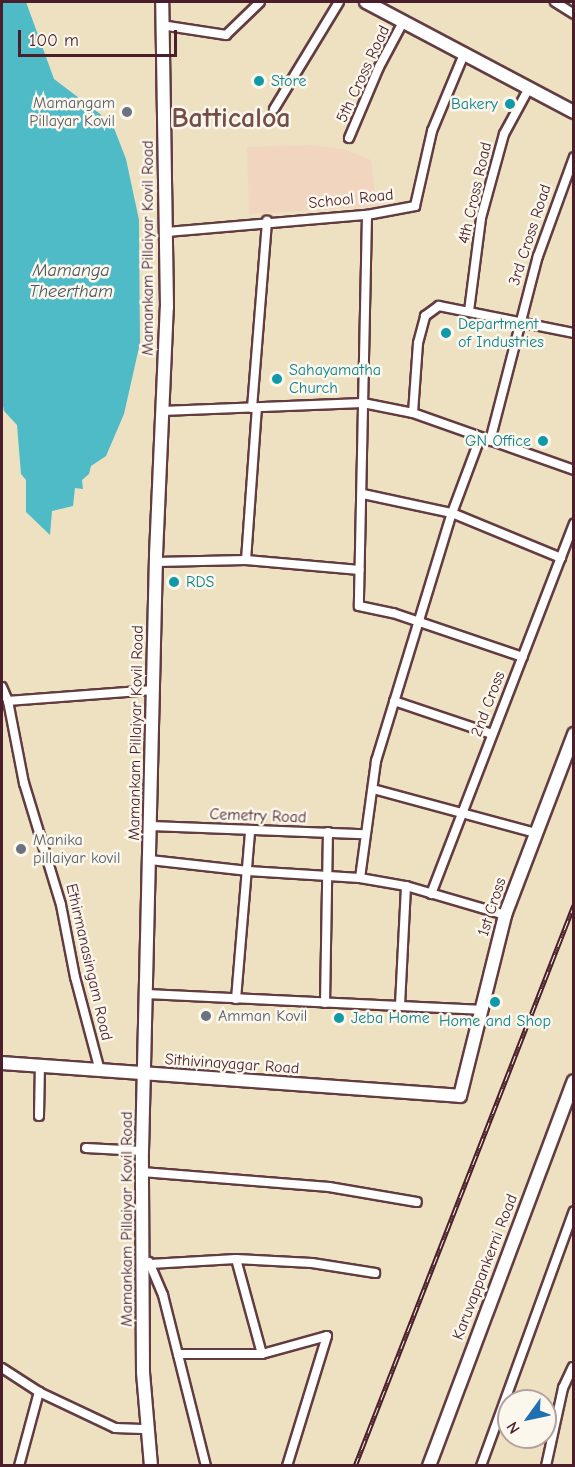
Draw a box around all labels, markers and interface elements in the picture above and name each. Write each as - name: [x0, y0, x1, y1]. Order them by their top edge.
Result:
- scale bar: [21, 18, 180, 56]
- street label: 5th Cross Road: [332, 23, 394, 125]
- text: 100 m: [29, 30, 79, 51]
- place label: Store: [271, 71, 306, 91]
- marker: Store: [252, 74, 266, 88]
- place label: Mamangam Pillayar Kovil: [29, 93, 115, 131]
- place label: Bakery: [451, 94, 498, 114]
- marker: Bakery: [503, 97, 517, 111]
- district label: Batticaloa: [171, 101, 291, 135]
- marker: Mamangam Pillayar Kovil: [120, 105, 134, 119]
- street label: Mamankam Pillaiyar Kovil Road: [138, 140, 158, 356]
- street label: 4th Cross Road: [454, 140, 496, 246]
- street label: 3rd Cross Road: [505, 182, 555, 288]
- street label: School Road: [308, 185, 394, 213]
- water label: Mamanga Theertham: [29, 261, 113, 304]
- place label: Department of Industries: [458, 314, 544, 352]
- marker: Department of Industries: [439, 326, 453, 340]
- place label: Sahayamatha Church: [289, 360, 381, 398]
- marker: Sahayamatha Church: [270, 372, 284, 386]
- place label: GN Office: [465, 431, 531, 451]
- marker: GN Office: [536, 434, 550, 448]
- place label: RDS: [186, 572, 214, 592]
- marker: RDS: [167, 575, 181, 589]
- street label: Mamankam Pillaiyar Kovil Road: [125, 625, 147, 841]
- street label: 2nd Cross: [467, 669, 509, 739]
- street label: Cemetry Road: [209, 805, 307, 827]
- place label: Manika pillaiyar kovil: [33, 830, 120, 868]
- marker: Manika pillaiyar kovil: [14, 842, 28, 856]
- street label: 1st Cross: [474, 875, 510, 939]
- street label: Ethirmanasingam Road: [62, 882, 116, 1042]
- marker: Home and Shop: [488, 995, 502, 1009]
- place label: Amman Kovil: [218, 1006, 307, 1026]
- place label: Jeba Home: [351, 1008, 430, 1028]
- marker: Amman Kovil: [199, 1009, 213, 1023]
- marker: Jeba Home: [332, 1011, 346, 1025]
- place label: Home and Shop: [439, 1011, 551, 1031]
- street label: Sithivinayagar Road: [164, 1050, 300, 1078]
- street label: Mamankam Pillaiyar Kovil Road: [117, 1111, 137, 1327]
- street label: Karuvappankerni Road: [448, 1191, 522, 1343]
- north arrow: [497, 1389, 557, 1449]
- text: N: [503, 1418, 524, 1437]

